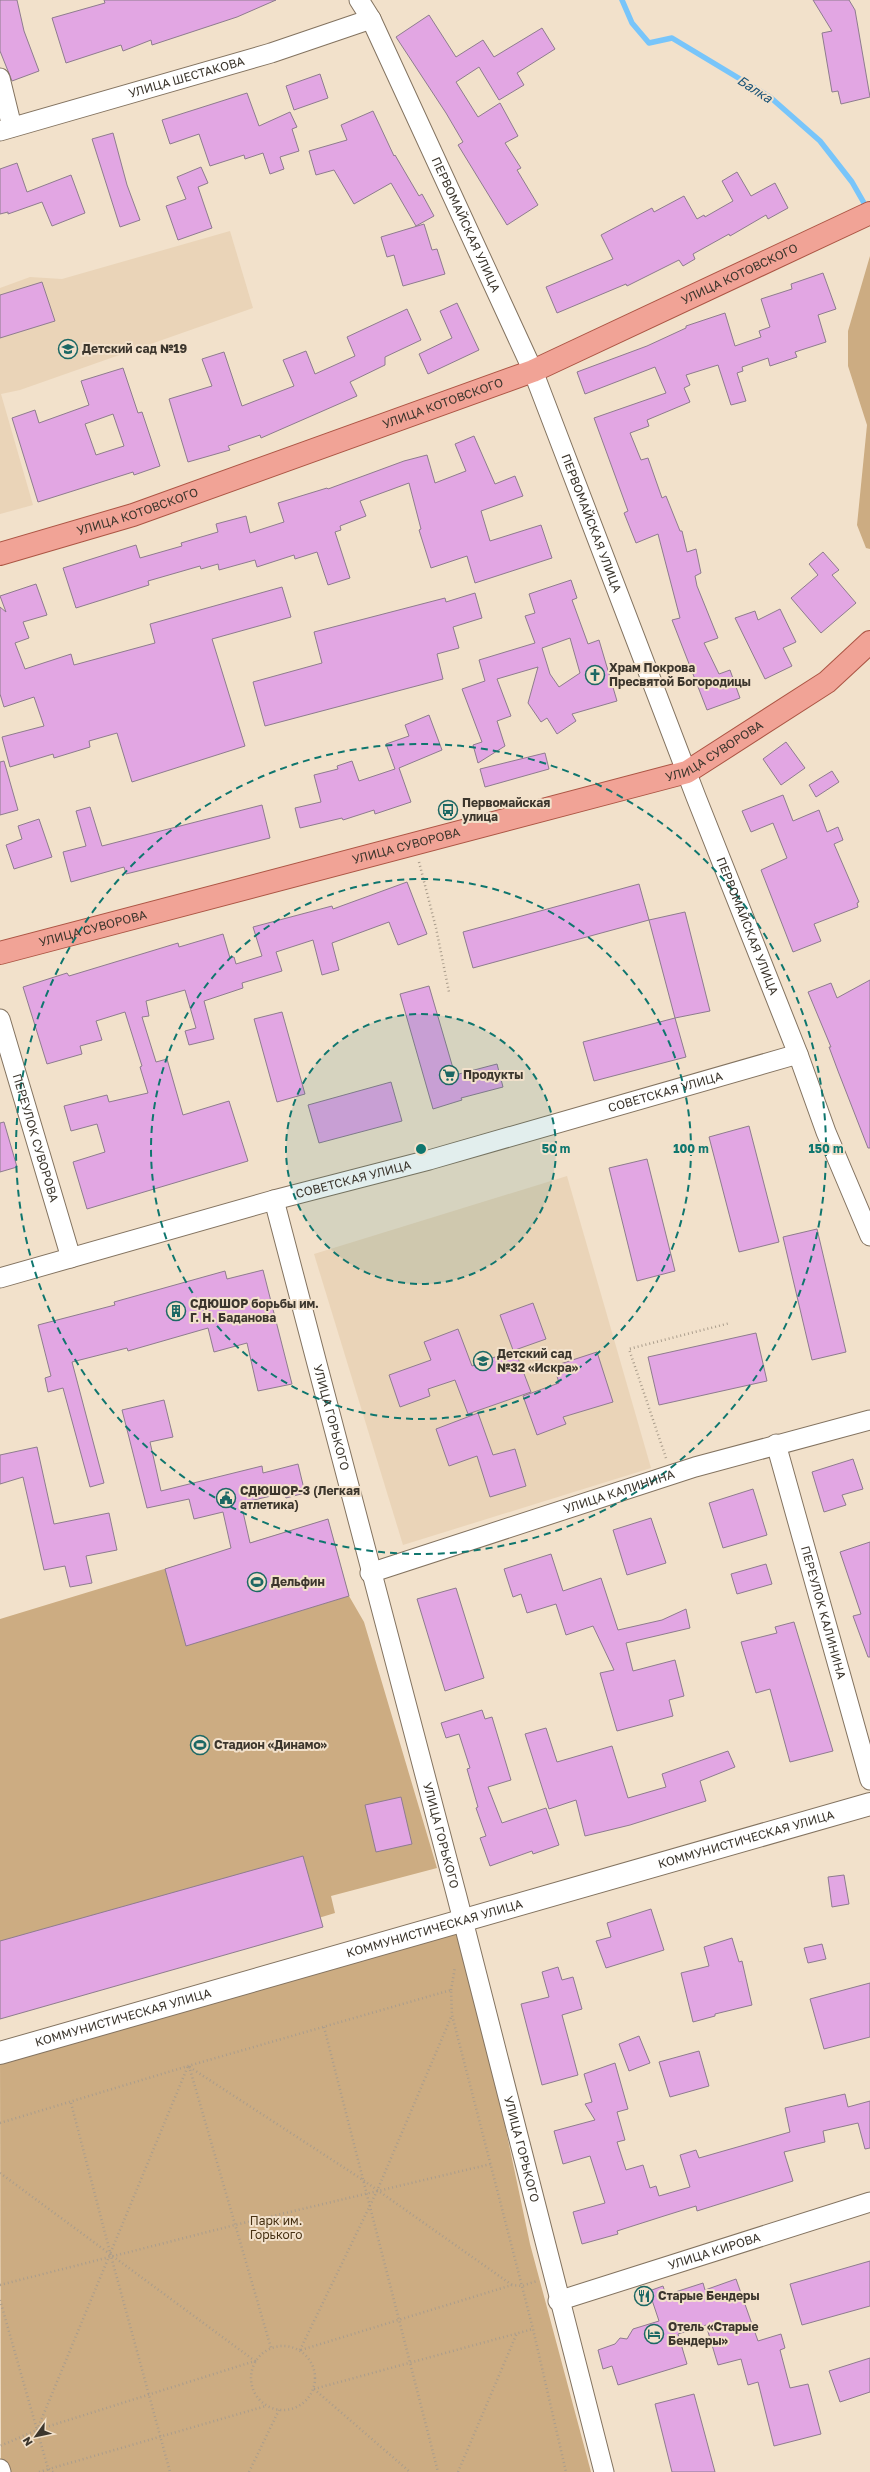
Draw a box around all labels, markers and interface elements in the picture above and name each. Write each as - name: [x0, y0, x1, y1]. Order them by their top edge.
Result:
- street label: УЛИЦА ШЕСТАКОВА: [127, 53, 246, 101]
- water label: Балка: [735, 72, 776, 106]
- street label: ПЕРВОМАЙСКАЯ УЛИЦА: [429, 155, 504, 295]
- street label: УЛИЦА КОТОВСКОГО: [679, 240, 800, 307]
- school or university icon: Детский сад №19: [57, 338, 79, 360]
- place label: Детский сад №19: [82, 341, 187, 356]
- street label: УЛИЦА КОТОВСКОГО: [380, 374, 505, 432]
- street label: ПЕРВОМАЙСКАЯ УЛИЦА: [558, 452, 625, 595]
- street label: УЛИЦА КОТОВСКОГО: [75, 484, 200, 538]
- place label: Храм Покрова Пресвятой Богородицы: [609, 660, 751, 689]
- church icon: Храм Покрова Пресвятой Богородицы: [584, 664, 606, 686]
- street label: УЛИЦА СУВОРОВА: [664, 717, 766, 784]
- place label: Первомайская улица: [462, 795, 550, 824]
- bus stop icon: Первомайская улица: [437, 799, 459, 821]
- street label: УЛИЦА СУВОРОВА: [350, 824, 462, 867]
- street label: ПЕРВОМАЙСКАЯ УЛИЦА: [714, 855, 782, 997]
- street label: УЛИЦА СУВОРОВА: [37, 907, 148, 949]
- supermarket icon: Продукты: [438, 1064, 460, 1086]
- place label: Продукты: [463, 1067, 523, 1082]
- street label: СОВЕТСКАЯ УЛИЦА: [606, 1068, 724, 1115]
- street label: ПЕРЕУЛОК СУВОРОВА: [10, 1072, 62, 1204]
- text: 50 m: [542, 1141, 570, 1156]
- text: 100 m: [673, 1141, 709, 1156]
- text: 150 m: [809, 1141, 843, 1156]
- centre of rings: [414, 1142, 428, 1156]
- street label: СОВЕТСКАЯ УЛИЦА: [294, 1157, 413, 1201]
- place label: СДЮШОР борьбы им. Г. Н. Баданова: [190, 1296, 319, 1325]
- building icon: СДЮШОР борьбы им. Г. Н. Баданова: [165, 1300, 187, 1322]
- place label: Детский сад №32 «Искра»: [497, 1346, 579, 1375]
- school or university icon: Детский сад №32 «Искра»: [472, 1350, 494, 1372]
- street label: УЛИЦА ГОРЬКОГО: [310, 1363, 353, 1472]
- street label: УЛИЦА КАЛИНИНА: [562, 1466, 676, 1516]
- place label: СДЮШОР-3 (Легкая атлетика): [240, 1483, 360, 1512]
- public building icon: СДЮШОР-3 (Легкая атлетика): [215, 1487, 237, 1509]
- street label: ПЕРЕУЛОК КАЛИНИНА: [798, 1544, 849, 1681]
- sports icon: Дельфин: [246, 1571, 268, 1593]
- place label: Дельфин: [271, 1574, 325, 1589]
- sports icon: Стадион «Динамо»: [189, 1734, 211, 1756]
- place label: Стадион «Динамо»: [214, 1737, 328, 1752]
- street label: УЛИЦА ГОРЬКОГО: [420, 1781, 462, 1890]
- street label: КОММУНИСТИЧЕСКАЯ УЛИЦА: [656, 1807, 836, 1871]
- street label: КОММУНИСТИЧЕСКАЯ УЛИЦА: [345, 1896, 524, 1960]
- street label: КОММУНИСТИЧЕСКАЯ УЛИЦА: [33, 1985, 213, 2050]
- street label: УЛИЦА ГОРЬКОГО: [501, 2094, 543, 2204]
- park label: Парк им. Горького: [250, 2213, 302, 2242]
- street label: УЛИЦА КИРОВА: [666, 2229, 762, 2273]
- restaurant icon: Старые Бендеры: [633, 2285, 655, 2307]
- place label: Старые Бендеры: [658, 2288, 760, 2303]
- place label: Отель «Старые Бендеры»: [668, 2319, 759, 2348]
- hotel icon: Отель «Старые Бендеры»: [643, 2323, 665, 2345]
- north arrow: [16, 2416, 56, 2456]
- text: N: [19, 2435, 35, 2449]

